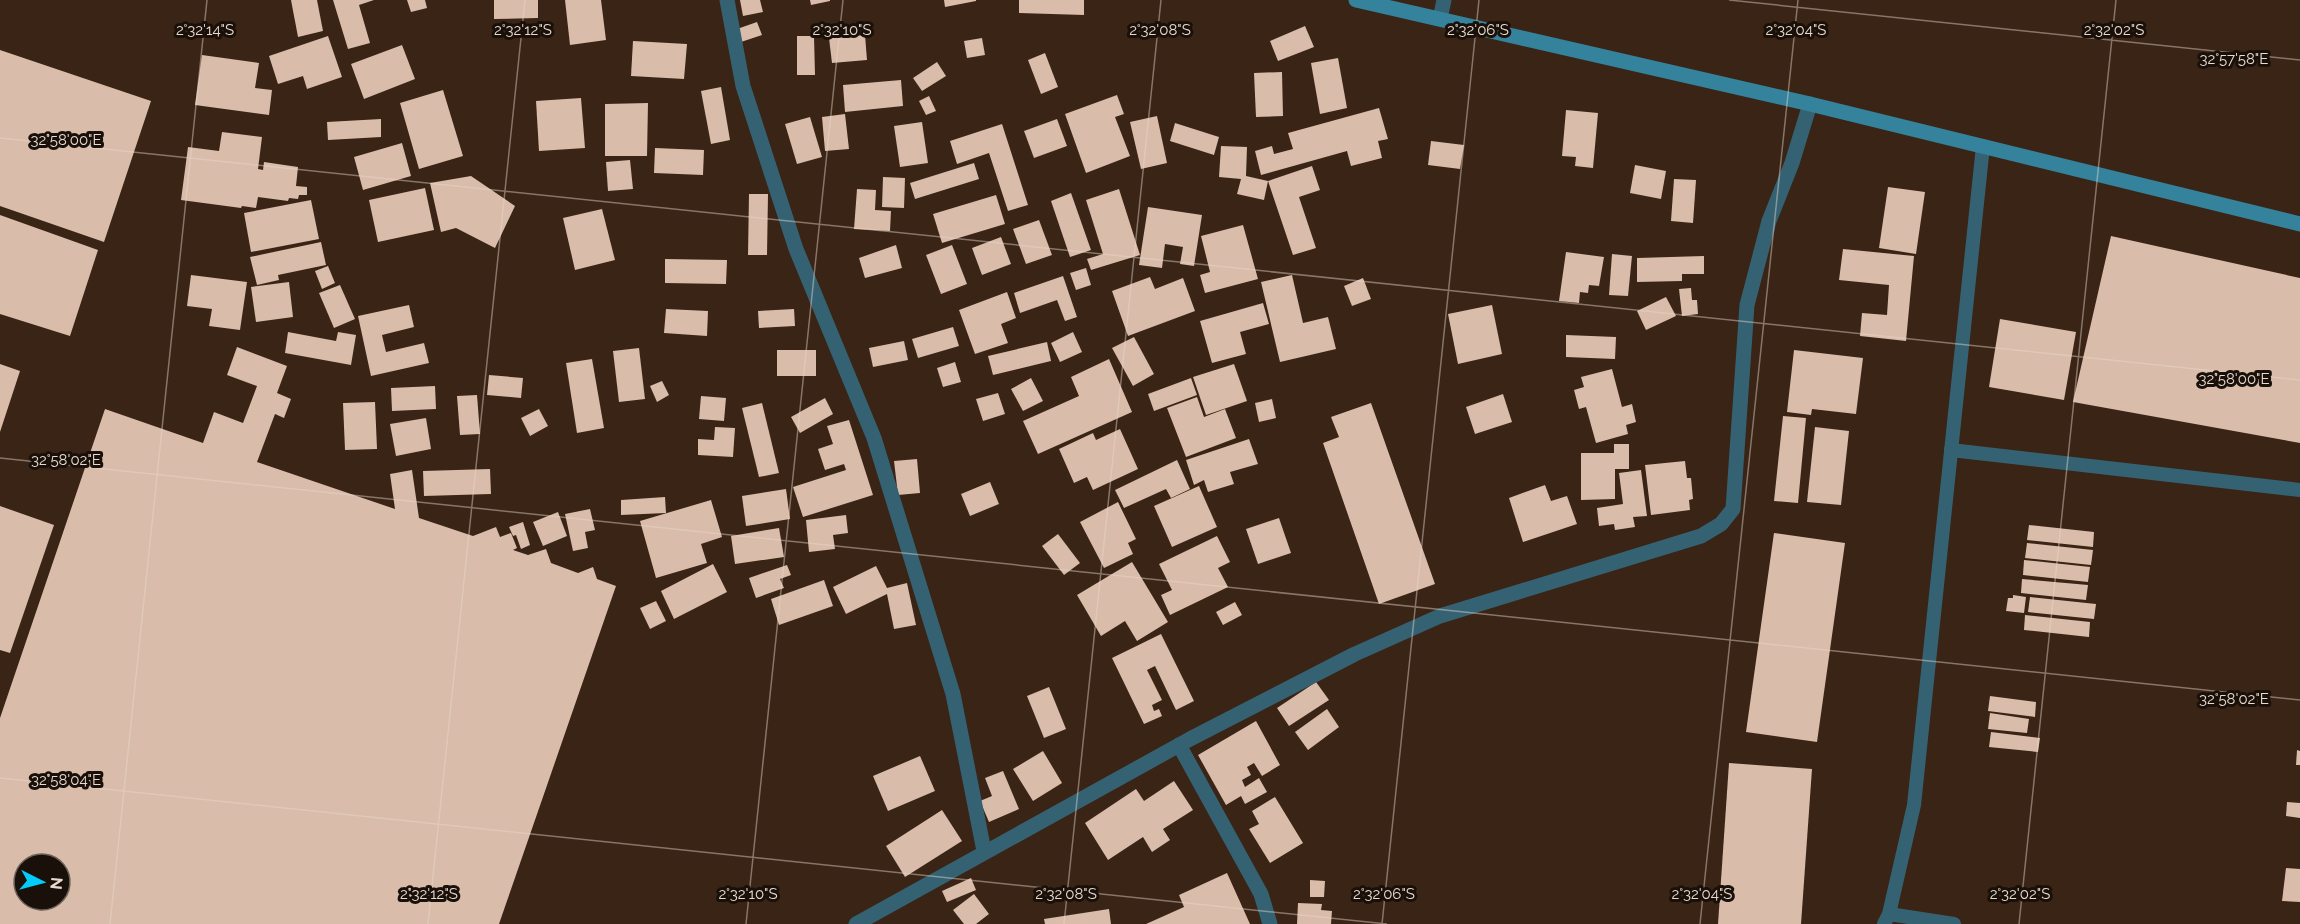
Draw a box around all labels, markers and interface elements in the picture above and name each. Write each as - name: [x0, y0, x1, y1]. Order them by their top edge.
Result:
- text: 2°32'14"S: [176, 21, 234, 39]
- text: 2°32'12"S: [494, 21, 552, 39]
- text: 2°32'10"S: [812, 21, 872, 39]
- text: 2°32'08"S: [1129, 21, 1191, 39]
- text: 2°32'06"S: [1447, 21, 1509, 39]
- text: 2°32'04"S: [1766, 21, 1826, 39]
- text: 2°32'02"S: [2084, 21, 2144, 39]
- text: 32°57'58"E: [2200, 50, 2268, 68]
- text: 32°58'00"E: [30, 131, 102, 149]
- text: 32°58'00"E: [2198, 370, 2270, 388]
- text: 32°58'02"E: [31, 451, 101, 469]
- text: 32°58'02"E: [2199, 690, 2269, 708]
- text: 32°58'04"E: [31, 771, 101, 789]
- north arrow: [12, 852, 72, 912]
- text: N: [46, 876, 67, 891]
- text: 2°32'12"S: [400, 885, 458, 903]
- text: 2°32'10"S: [718, 885, 778, 903]
- text: 2°32'08"S: [1035, 885, 1097, 903]
- text: 2°32'06"S: [1353, 885, 1415, 903]
- text: 2°32'04"S: [1672, 885, 1732, 903]
- text: 2°32'02"S: [1990, 885, 2050, 903]

